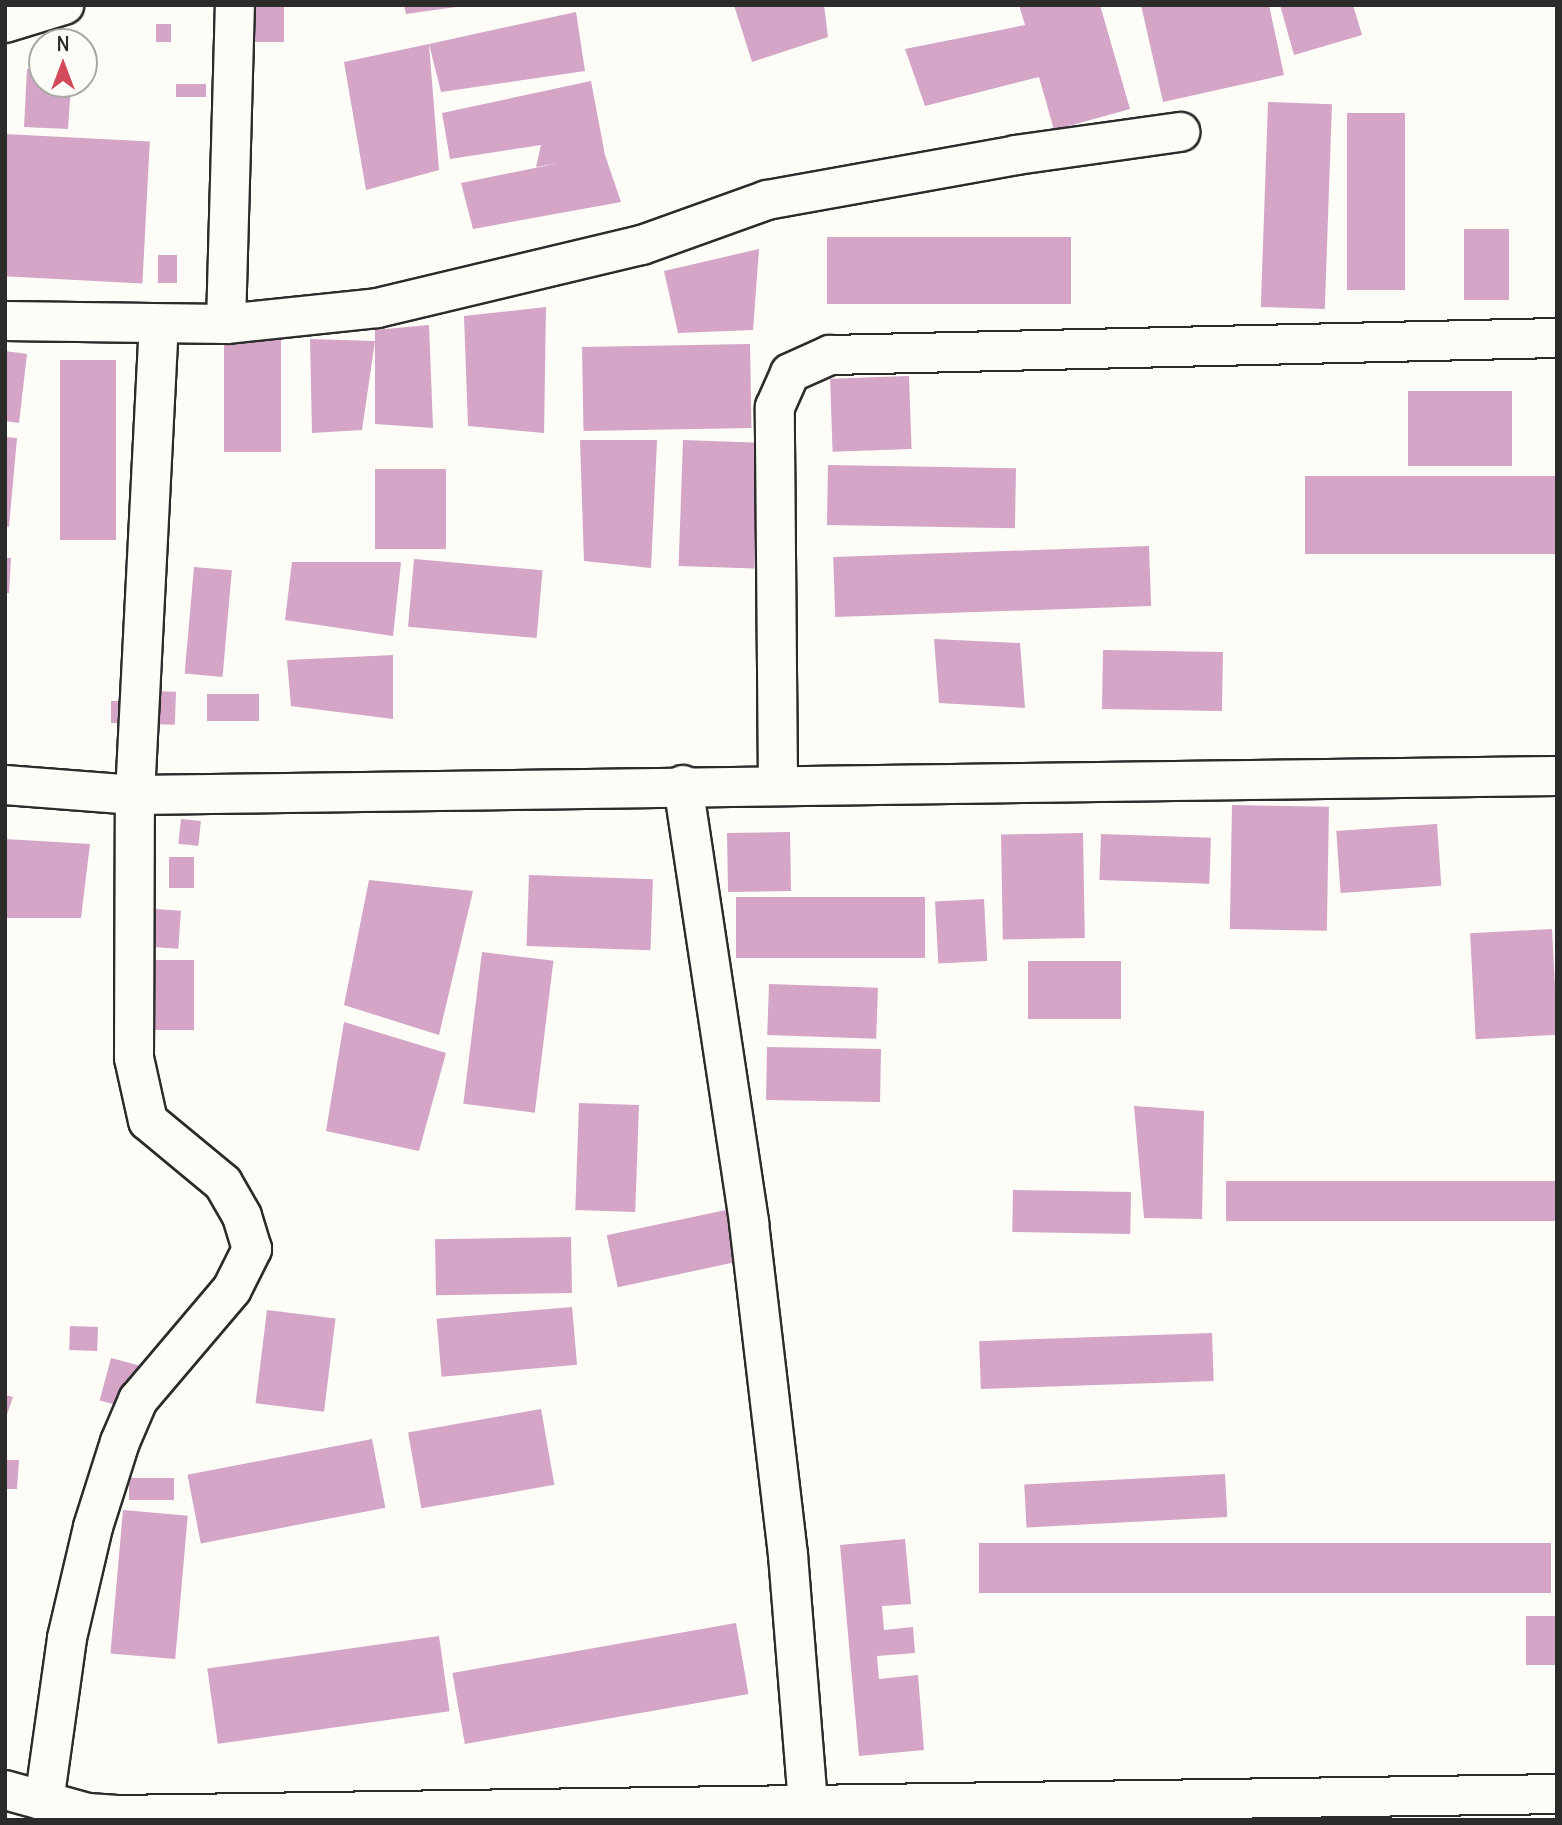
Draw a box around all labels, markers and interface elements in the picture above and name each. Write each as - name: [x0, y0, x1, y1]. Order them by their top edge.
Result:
- north arrow: [28, 28, 98, 98]
- text: N: [56, 32, 70, 56]

